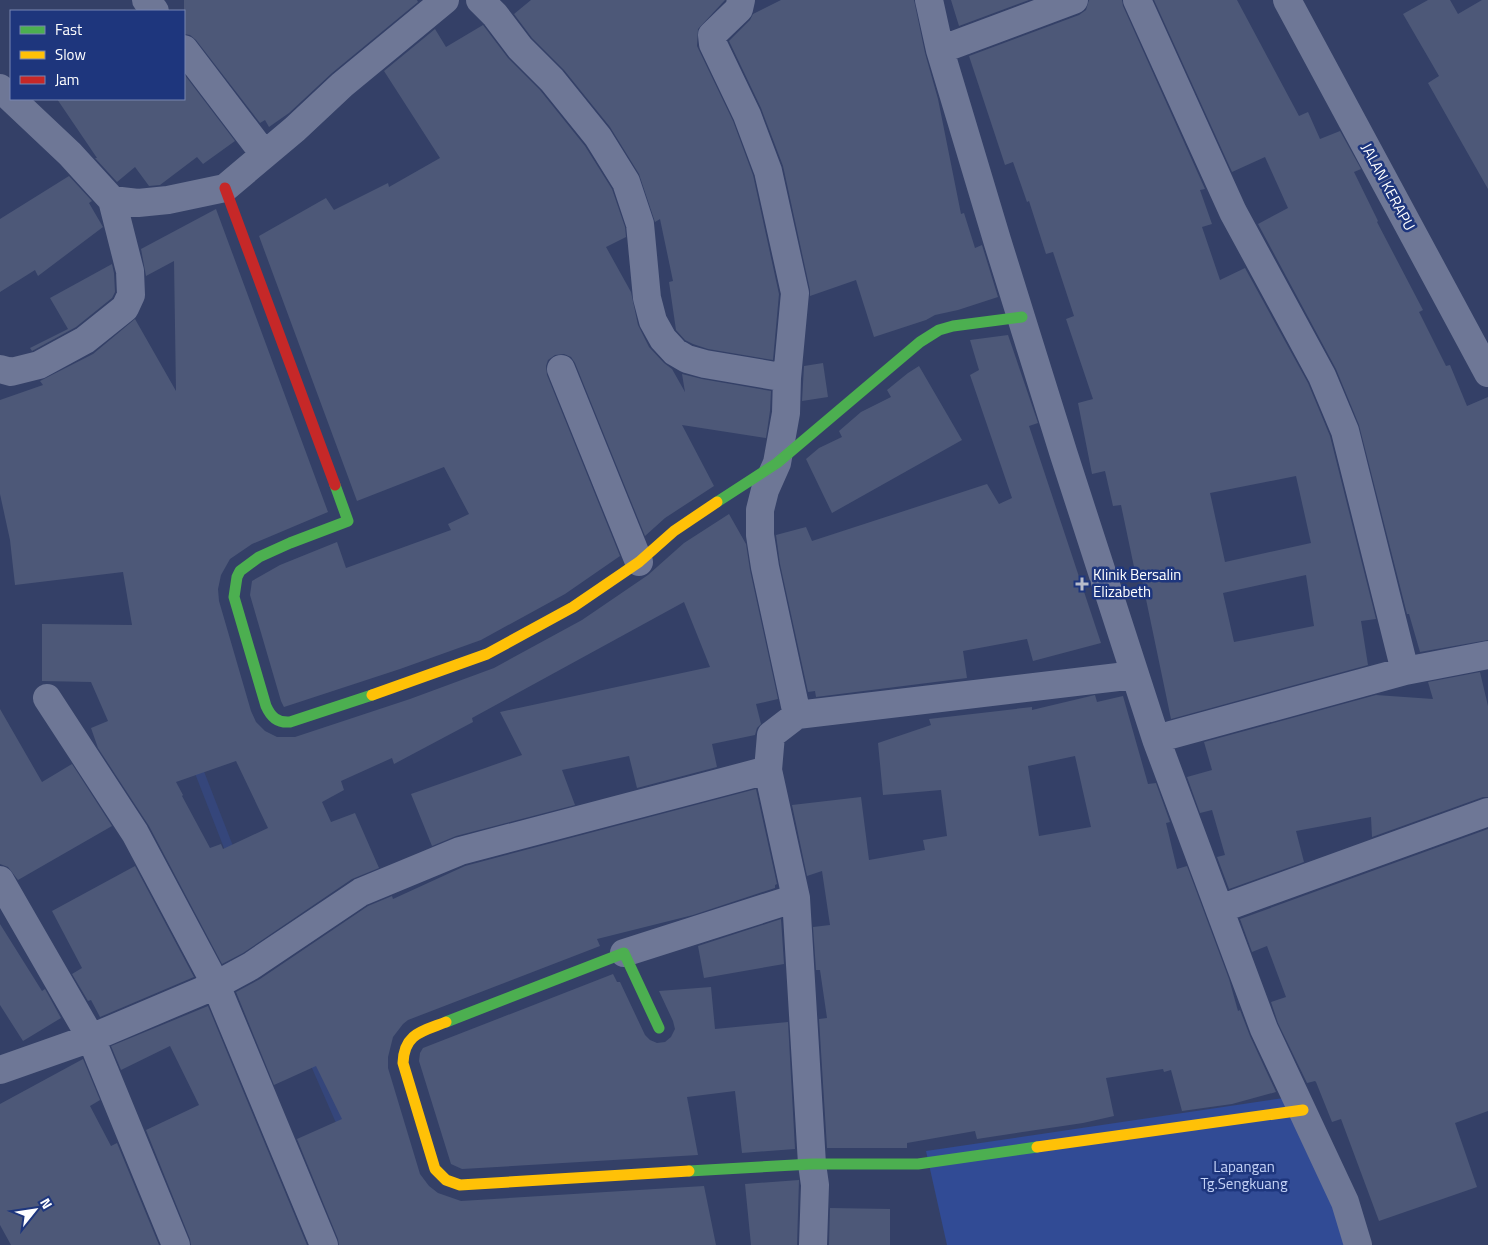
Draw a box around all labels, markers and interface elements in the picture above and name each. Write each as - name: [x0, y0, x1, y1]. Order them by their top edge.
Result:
- legend: [10, 10, 185, 100]
- text: Fast: [55, 18, 83, 41]
- text: Slow: [55, 43, 86, 66]
- text: Jam: [55, 68, 79, 91]
- street label: JALAN KERAPU: [1356, 139, 1421, 235]
- place label: Klinik Bersalin Elizabeth: [1093, 563, 1181, 603]
- marker: Klinik Bersalin Elizabeth: [1075, 577, 1089, 591]
- park label: Lapangan Tg.Sengkuang: [1200, 1155, 1288, 1195]
- north arrow: [10, 1185, 60, 1235]
- text: N: [35, 1194, 58, 1213]

